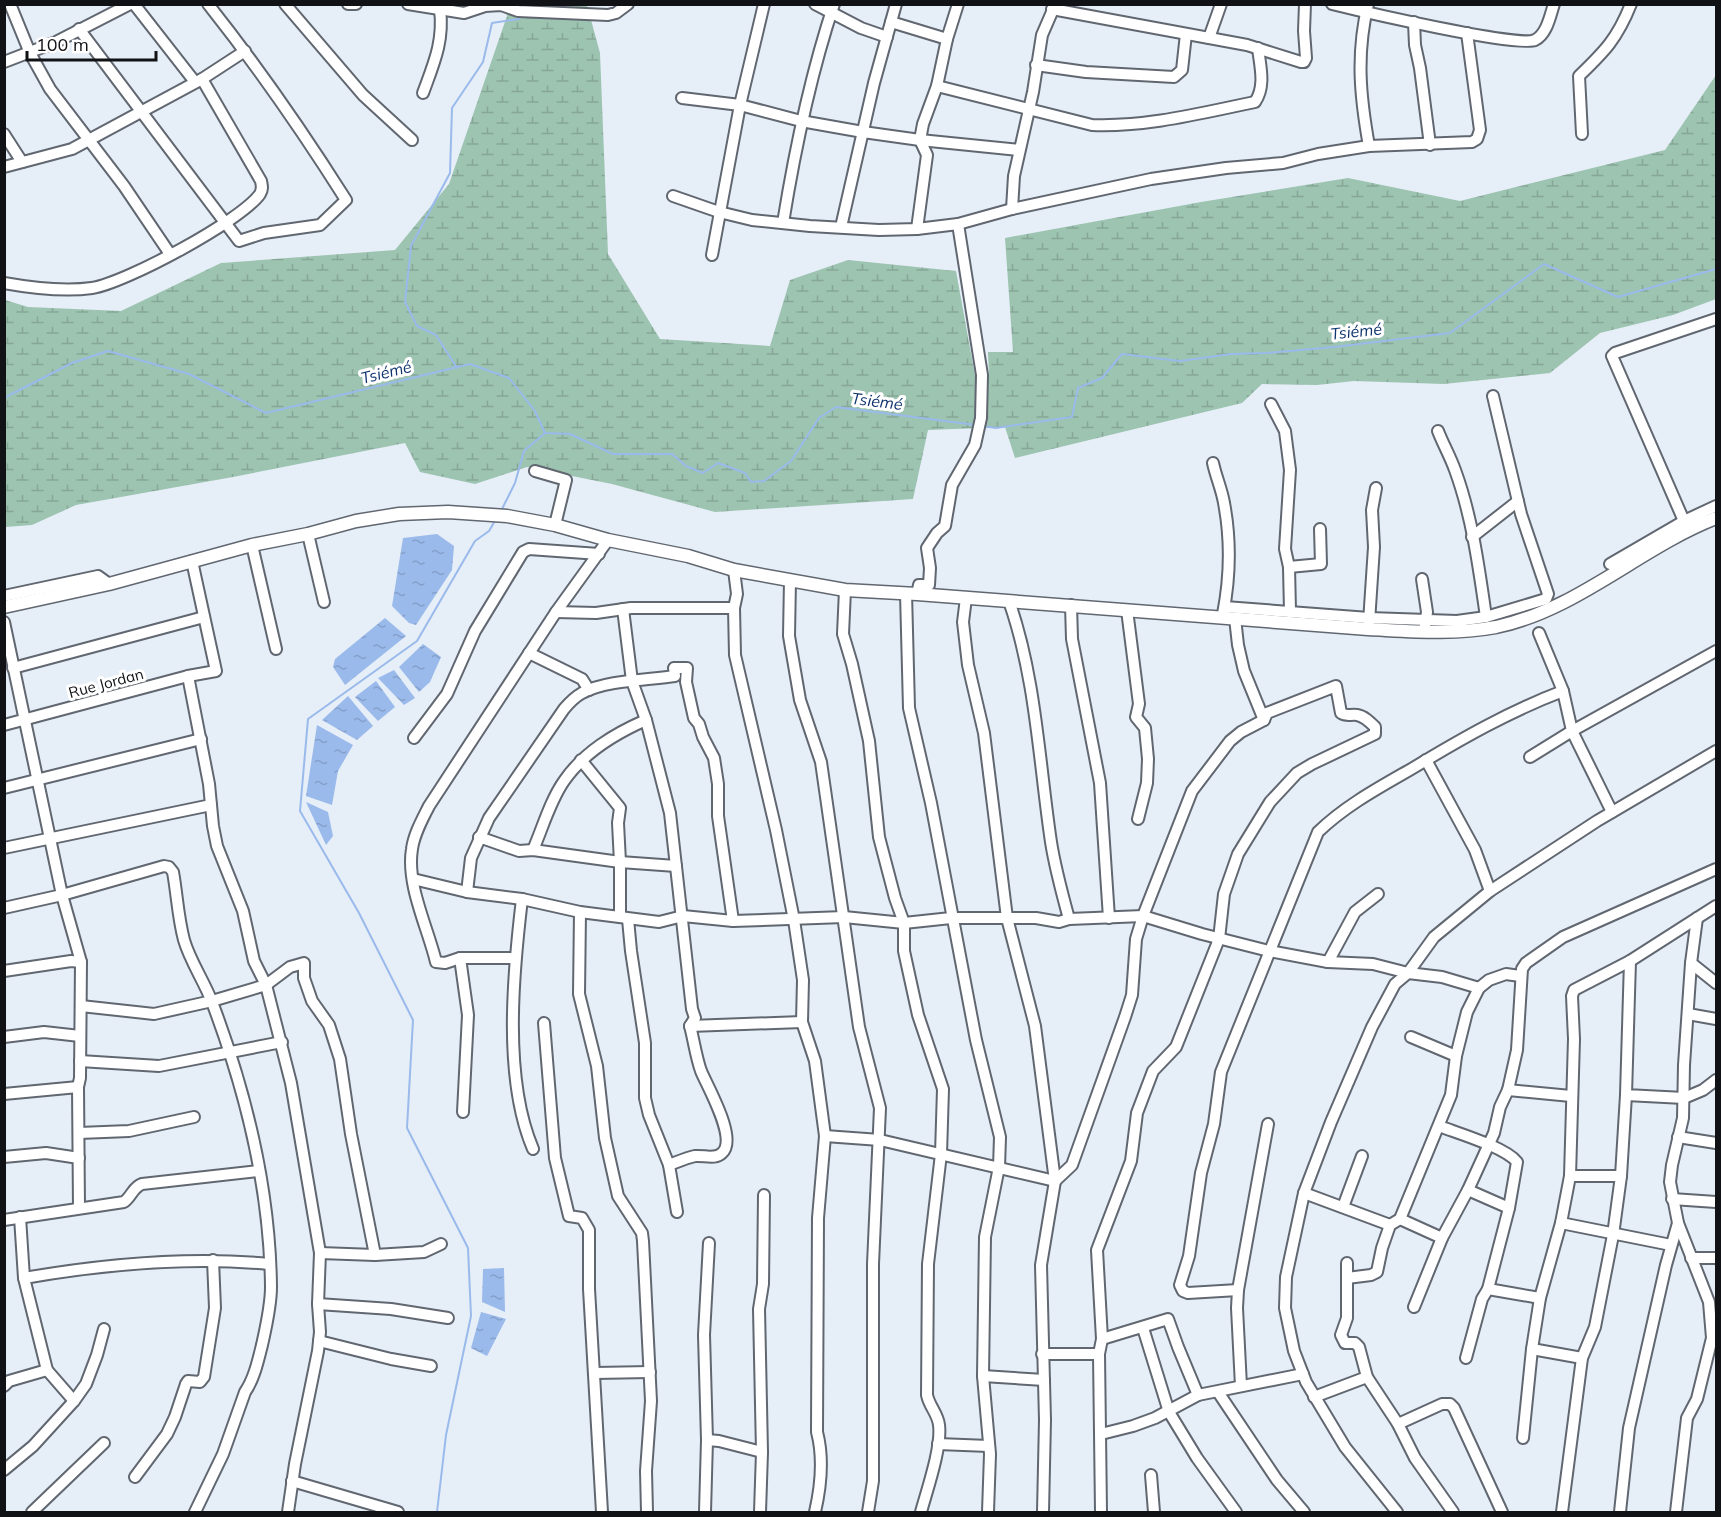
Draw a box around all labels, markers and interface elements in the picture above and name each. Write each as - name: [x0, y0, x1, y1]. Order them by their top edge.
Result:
- scale bar: [27, 24, 156, 62]
- text: 100 m: [36, 33, 89, 56]
- water label: Tsiémé: [1329, 318, 1383, 344]
- water label: Tsiémé: [359, 356, 414, 388]
- water label: Tsiémé: [850, 388, 904, 414]
- street label: Rue Jordan: [66, 664, 146, 702]

